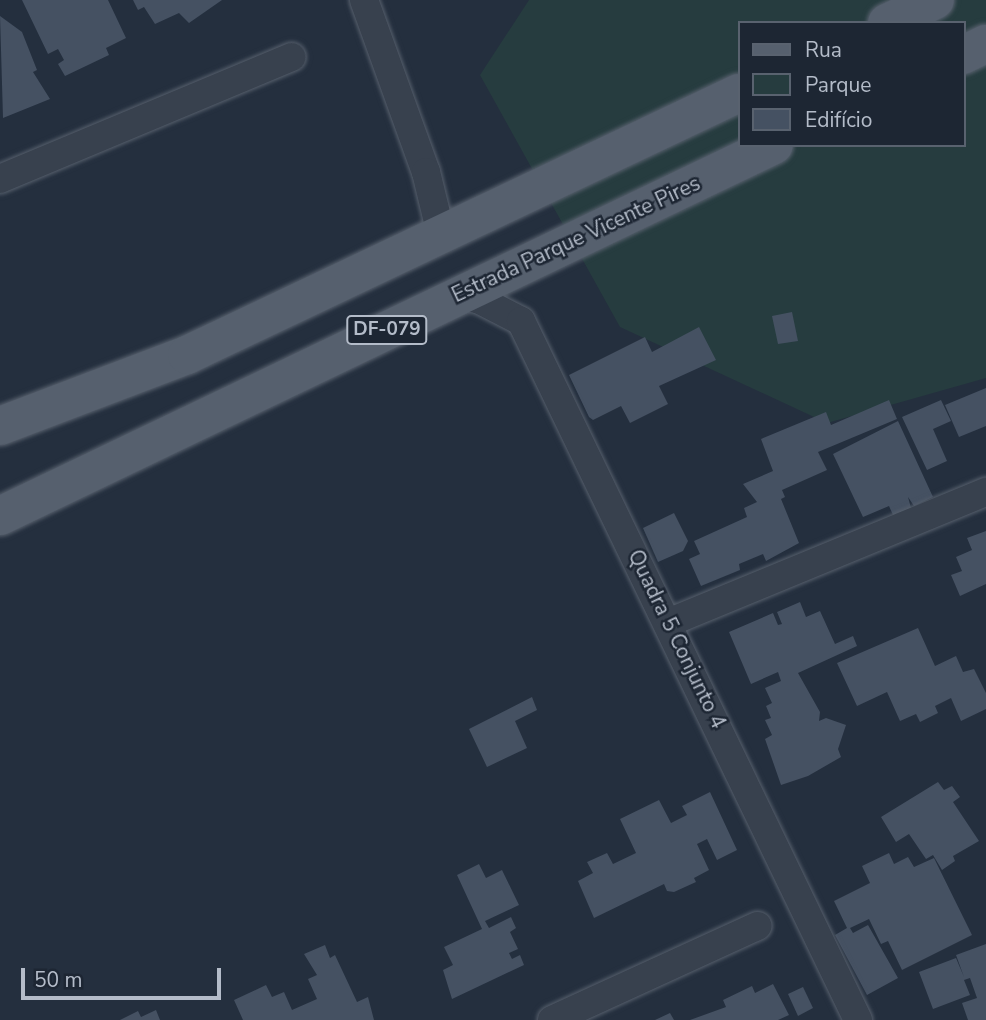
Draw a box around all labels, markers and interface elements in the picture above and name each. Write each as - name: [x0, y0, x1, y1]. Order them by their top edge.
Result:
- legend: [738, 21, 965, 147]
- text: Rua: [805, 36, 842, 64]
- text: Parque: [805, 71, 872, 99]
- text: Edifício: [805, 106, 872, 134]
- street label: Estrada Parque Vicente Pires: [448, 170, 704, 308]
- road number: DF-079: [345, 314, 429, 346]
- street label: Quadra 5 Conjunto 4: [623, 545, 731, 733]
- scale bar: [24, 954, 224, 998]
- text: 50 m: [34, 966, 83, 994]

